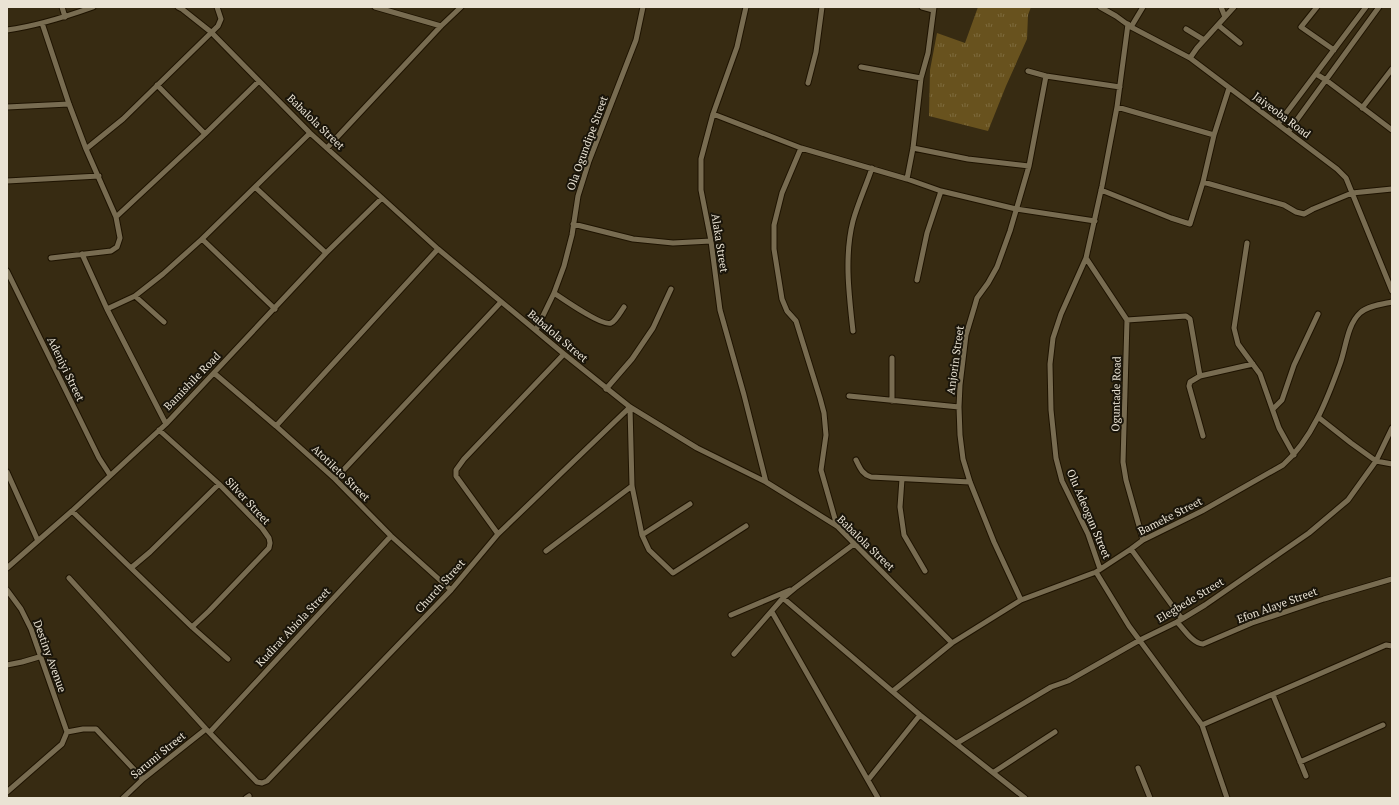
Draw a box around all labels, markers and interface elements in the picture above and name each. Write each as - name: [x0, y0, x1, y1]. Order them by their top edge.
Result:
- street label: Jaiyeoba Road: [1250, 89, 1314, 141]
- street label: Babalola Street: [284, 91, 348, 153]
- street label: Ola Ogundipe Street: [563, 94, 611, 192]
- street label: Alaka Street: [708, 212, 732, 274]
- street label: Babalola Street: [525, 307, 591, 365]
- street label: Anjorin Street: [943, 325, 967, 395]
- street label: Adeniyi Street: [44, 335, 88, 403]
- street label: Bamishile Road: [161, 349, 223, 413]
- street label: Oguntade Road: [1108, 356, 1124, 432]
- street label: Atotileto Street: [309, 442, 373, 504]
- street label: Olu Adeogun Street: [1064, 467, 1114, 561]
- street label: Silver Street: [223, 474, 273, 528]
- street label: Bameke Street: [1135, 494, 1205, 538]
- street label: Babalola Street: [834, 512, 898, 574]
- street label: Church Street: [412, 556, 468, 616]
- street label: Elegbede Street: [1154, 574, 1226, 626]
- street label: Efon Alaye Street: [1235, 584, 1319, 626]
- street label: Kudirat Abiola Street: [253, 585, 333, 669]
- street label: Destiny Avenue: [30, 618, 70, 695]
- street label: Sarumi Street: [128, 729, 188, 781]

